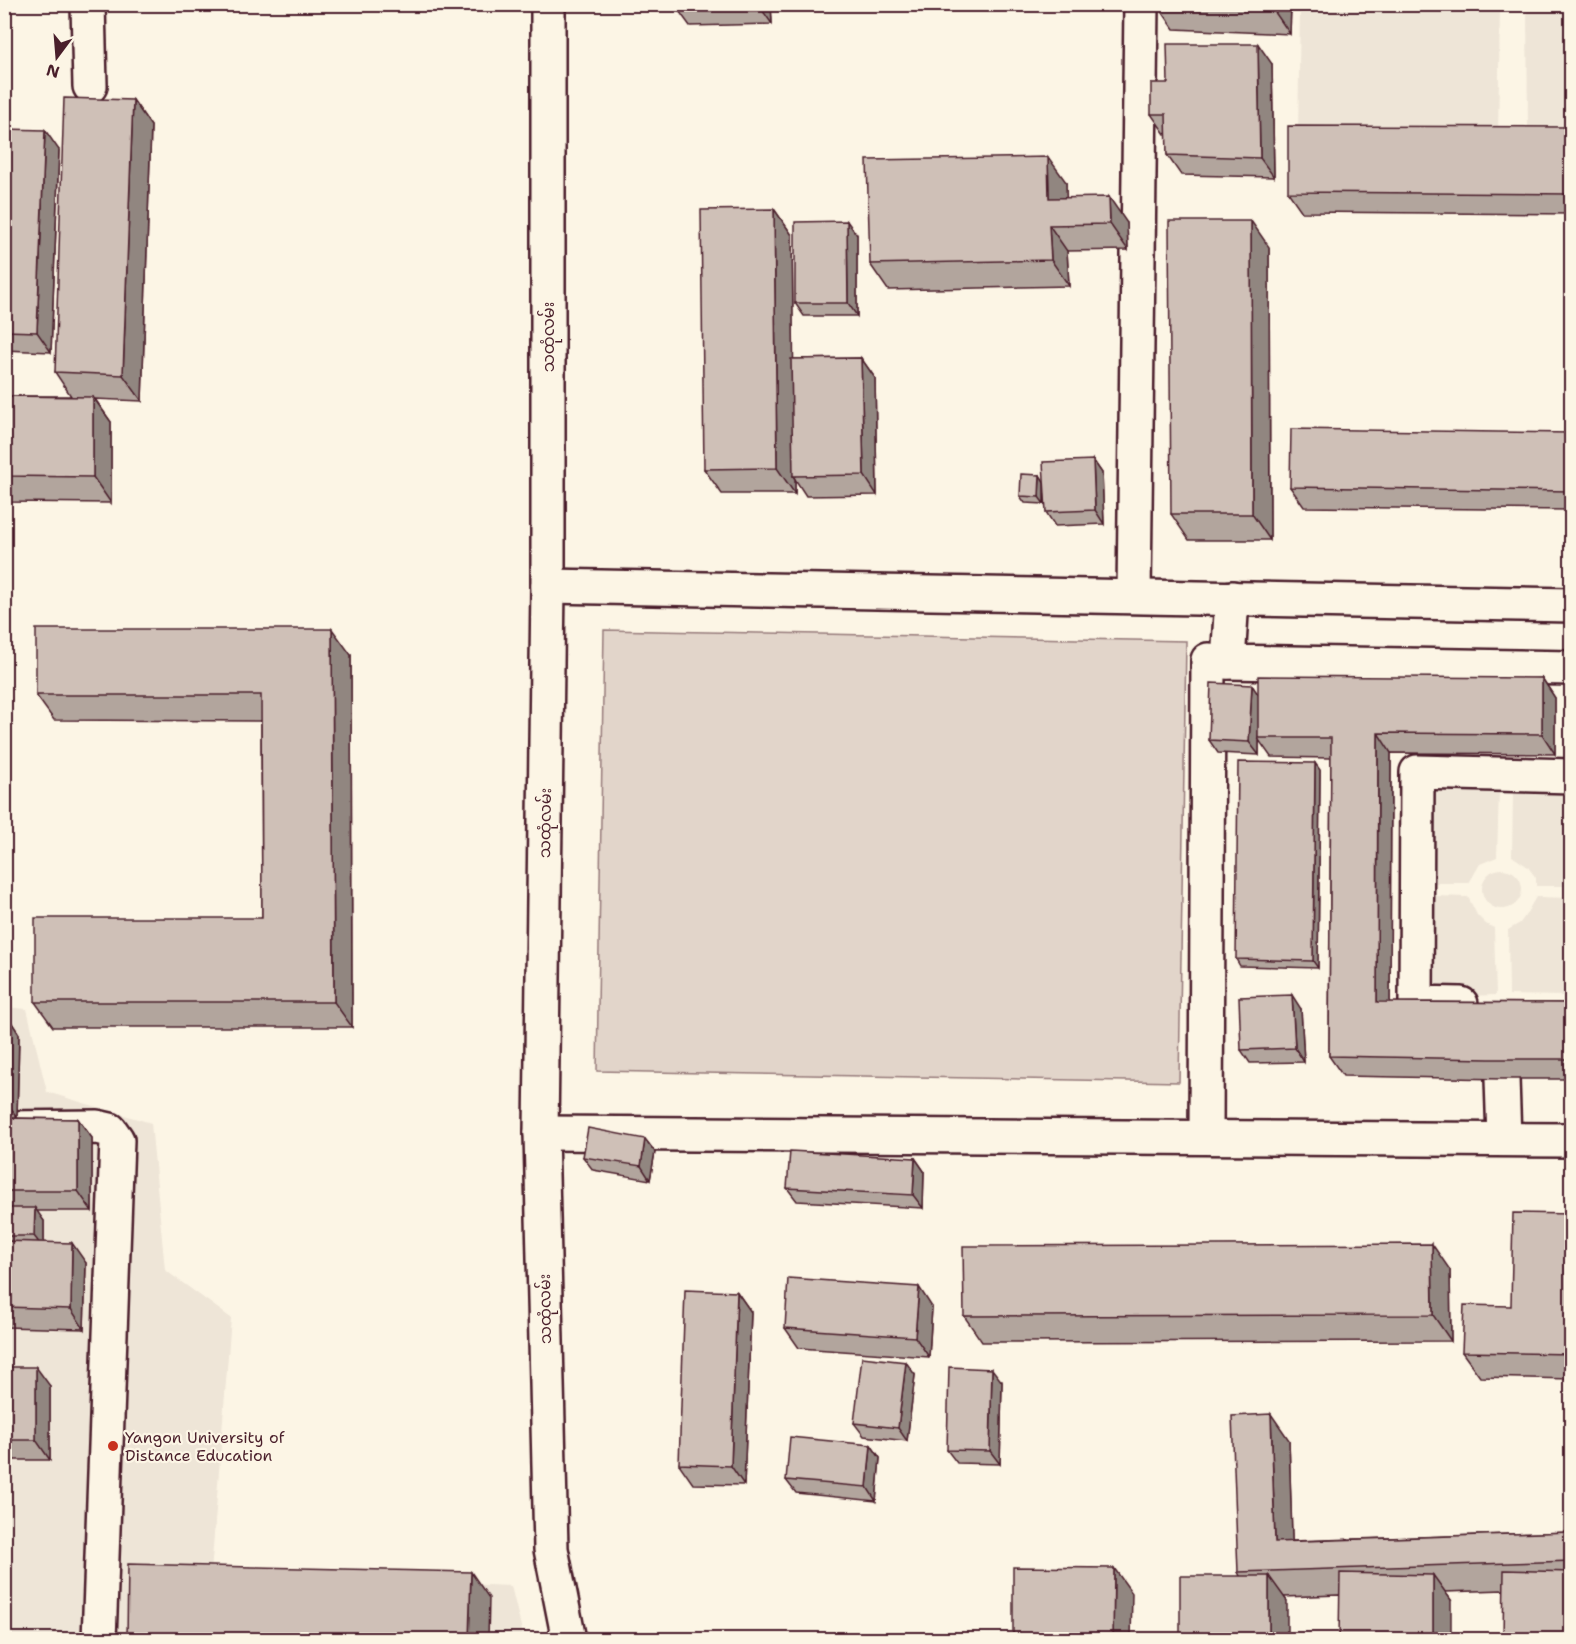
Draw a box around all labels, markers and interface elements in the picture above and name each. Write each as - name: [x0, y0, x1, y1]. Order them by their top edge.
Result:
- north arrow: [27, 27, 87, 87]
- text: N: [44, 59, 62, 83]
- street label: သထုံလမ်း: [537, 302, 563, 372]
- street label: သထုံလမ်း: [533, 788, 560, 858]
- street label: သထုံလမ်း: [533, 1274, 560, 1344]
- place label: Yangon University of Distance Education: [125, 1427, 286, 1466]
- marker: Yangon University of Distance Education: [106, 1439, 120, 1453]

